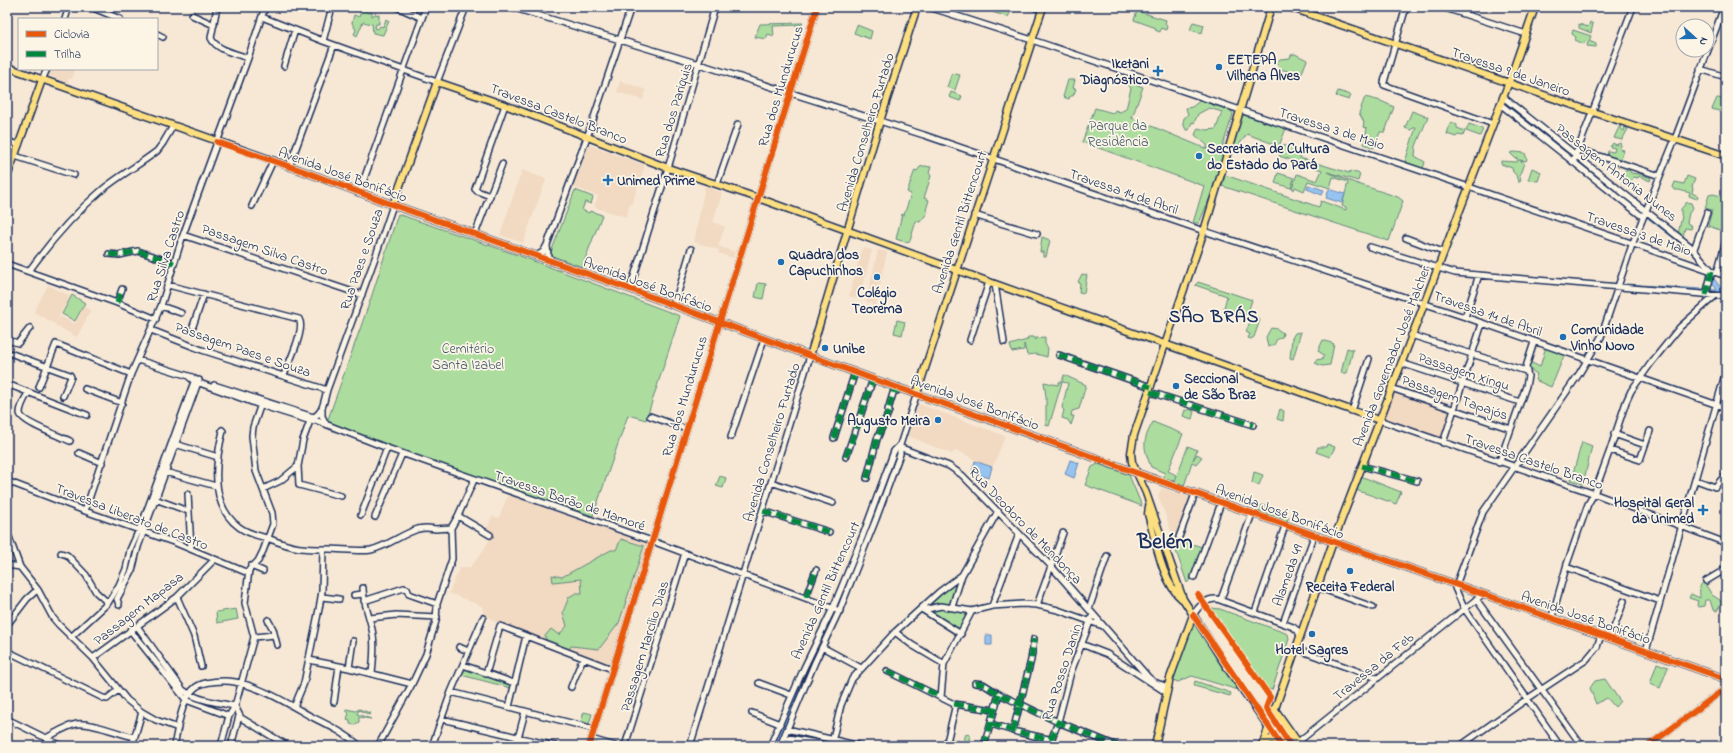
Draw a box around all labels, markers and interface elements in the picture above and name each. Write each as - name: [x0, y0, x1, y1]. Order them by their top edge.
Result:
- legend: [18, 18, 158, 70]
- north arrow: [1675, 18, 1715, 58]
- street label: Rua dos Mundurucus: [753, 23, 810, 149]
- text: Ciclovia: [54, 26, 90, 44]
- text: N: [1695, 35, 1712, 48]
- street label: Travessa 9 de Janeiro: [1448, 42, 1573, 103]
- text: Trilha: [54, 46, 81, 64]
- street label: Avenida Conselheiro Furtado: [832, 50, 901, 214]
- place label: EETEPA Vilhena Alves: [1226, 50, 1300, 87]
- place label: Iketani Diagnóstico: [1079, 54, 1149, 93]
- street label: Rua dos Pariquis: [650, 61, 699, 160]
- marker: EETEPA Vilhena Alves: [1214, 62, 1224, 72]
- marker: Iketani Diagnóstico: [1152, 65, 1164, 77]
- street label: Travessa Castelo Branco: [487, 79, 630, 150]
- street label: Travessa 3 de Maio: [1276, 102, 1387, 156]
- park label: Parque da Residência: [1088, 116, 1149, 153]
- street label: Passagem Antonia Nunes: [1550, 119, 1681, 228]
- place label: Secretaria de Cultura do Estado do Pará: [1207, 139, 1330, 176]
- street label: Avenida José Bonifácio: [275, 142, 410, 209]
- street label: Avenida Gentil Bittencourt: [927, 148, 994, 297]
- marker: Secretaria de Cultura do Estado do Pará: [1194, 151, 1204, 161]
- street label: Travessa 14 de Abril: [1066, 164, 1181, 221]
- place label: Unimed Prime: [617, 171, 696, 192]
- marker: Unimed Prime: [602, 174, 614, 186]
- street label: Rua Paes e Souza: [335, 206, 390, 313]
- street label: Travessa 3 de Maio: [1583, 207, 1694, 262]
- street label: Rua Silva Castro: [142, 208, 191, 305]
- street label: Passagem Silva Castro: [198, 219, 331, 283]
- place label: Quadra dos Capuchinhos: [789, 245, 863, 282]
- street label: Avenida José Bonifácio: [580, 252, 715, 319]
- marker: Quadra dos Capuchinhos: [776, 257, 786, 267]
- street label: Avenida Governador José Malcher: [1348, 263, 1437, 450]
- marker: Colégio Teorema: [872, 272, 882, 282]
- place label: Colégio Teorema: [852, 283, 903, 320]
- street label: Travessa 14 de Abril: [1430, 286, 1545, 343]
- district label: SÃO BRÁS: [1169, 305, 1259, 331]
- street label: Passagem Paes e Souza: [171, 317, 313, 385]
- place label: Comunidade Vinho Novo: [1570, 320, 1645, 357]
- marker: Comunidade Vinho Novo: [1558, 332, 1568, 342]
- street label: Rua dos Mundurucus: [657, 333, 714, 459]
- park label: Cemitério Santa Izabel: [432, 339, 504, 376]
- place label: Unibe: [833, 339, 866, 360]
- marker: Unibe: [820, 343, 830, 353]
- street label: Passagem Xingu: [1415, 348, 1512, 398]
- street label: Avenida Conselheiro Furtado: [738, 360, 807, 524]
- place label: Seccional de São Braz: [1184, 369, 1257, 406]
- street label: Avenida José Bonifácio: [907, 370, 1042, 437]
- street label: Passagem Tapajós: [1398, 370, 1511, 427]
- marker: Seccional de São Braz: [1171, 381, 1181, 391]
- place label: Augusto Meira: [847, 411, 930, 434]
- marker: Augusto Meira: [933, 415, 943, 425]
- street label: Travessa Castelo Branco: [1461, 429, 1606, 496]
- street label: Rua Deodoro de Mendonça: [963, 463, 1087, 589]
- street label: Travessa Barão de Mamoré: [491, 466, 649, 537]
- street label: Travessa Liberato de Castro: [52, 478, 211, 556]
- street label: Avenida José Bonifácio: [1212, 479, 1347, 546]
- place label: Hospital Geral da Unimed: [1614, 493, 1695, 530]
- marker: Hospital Geral da Unimed: [1697, 504, 1709, 516]
- street label: Avenida Gentil Bittencourt: [786, 518, 866, 663]
- district label: Belém: [1136, 527, 1193, 559]
- street label: Alameda 49: [1267, 541, 1310, 609]
- marker: Receita Federal: [1345, 566, 1355, 576]
- street label: Passagem Mapasa: [89, 567, 189, 652]
- place label: Receita Federal: [1305, 577, 1395, 598]
- street label: Passagem Marcílio Dias: [616, 578, 676, 715]
- street label: Avenida José Bonifácio: [1518, 586, 1653, 650]
- street label: Rua Rosso Danin: [1037, 621, 1088, 724]
- street label: Travessa da Feb: [1329, 627, 1419, 706]
- marker: Hotel Sagres: [1307, 629, 1317, 639]
- place label: Hotel Sagres: [1276, 640, 1348, 663]

